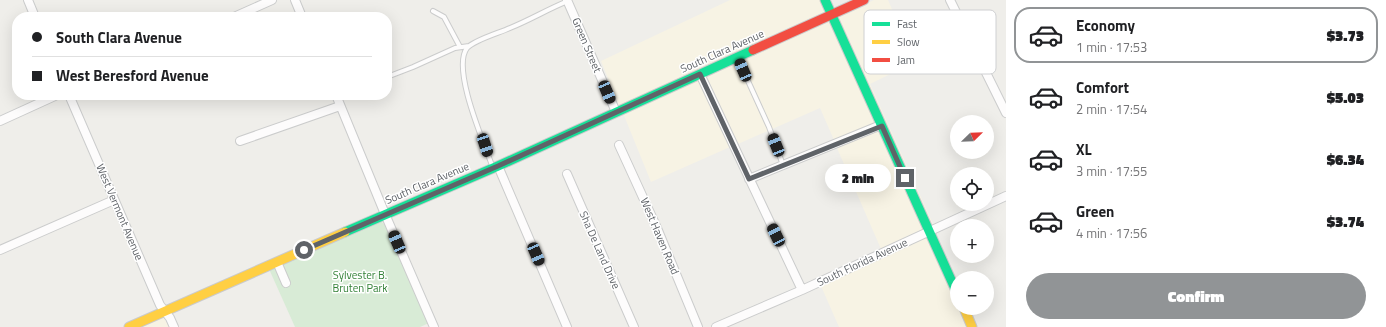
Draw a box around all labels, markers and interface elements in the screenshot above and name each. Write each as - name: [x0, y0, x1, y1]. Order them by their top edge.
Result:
- legend: [864, 10, 996, 74]
- text: Economy: [1076, 14, 1135, 37]
- street label: Green Street: [568, 15, 606, 75]
- text: Fast: [897, 16, 917, 32]
- icon: car: [1028, 17, 1064, 53]
- text: $3.73: [1327, 24, 1364, 47]
- street label: South Clara Avenue: [678, 25, 767, 77]
- text: South Clara Avenue: [56, 26, 182, 49]
- text: Slow: [897, 34, 920, 50]
- text: 1 min · 17:53: [1076, 37, 1147, 57]
- text: Jam: [897, 52, 915, 68]
- car: [733, 57, 753, 83]
- text: West Beresford Avenue: [56, 64, 209, 87]
- text: Comfort: [1076, 76, 1129, 99]
- car: [597, 79, 617, 105]
- icon: car: [1028, 79, 1064, 115]
- text: $5.03: [1327, 86, 1364, 109]
- text: 2 min · 17:54: [1076, 99, 1147, 119]
- north arrow: [950, 115, 994, 159]
- map controls: [950, 115, 994, 315]
- car: [476, 132, 494, 158]
- car: [766, 132, 786, 158]
- text: XL: [1076, 138, 1092, 161]
- icon: car: [1028, 141, 1064, 177]
- text: $6.34: [1327, 148, 1364, 171]
- street label: South Clara Avenue: [382, 158, 472, 208]
- street label: West Vermont Avenue: [92, 161, 148, 263]
- text: 3 min · 17:55: [1076, 161, 1147, 181]
- callout: 2 min: [825, 164, 891, 192]
- button: locate: [950, 167, 994, 211]
- text: 2 min: [842, 168, 874, 188]
- route end: [896, 169, 914, 187]
- street label: West Haven Road: [637, 195, 684, 277]
- text: Green: [1076, 200, 1114, 223]
- icon: car: [1028, 203, 1064, 239]
- street label: Sha De Land Drive: [576, 208, 625, 292]
- text: $3.74: [1327, 210, 1364, 233]
- button: +: [950, 219, 994, 263]
- car: [765, 222, 787, 248]
- text: 4 min · 17:56: [1076, 223, 1147, 243]
- car: [387, 229, 407, 255]
- street label: South Florida Avenue: [814, 234, 910, 290]
- route start: [295, 241, 313, 259]
- car: [526, 241, 546, 267]
- park label: Sylvester B. Bruten Park: [332, 267, 388, 296]
- button: −: [950, 271, 994, 315]
- button: Confirm: [1026, 273, 1366, 319]

